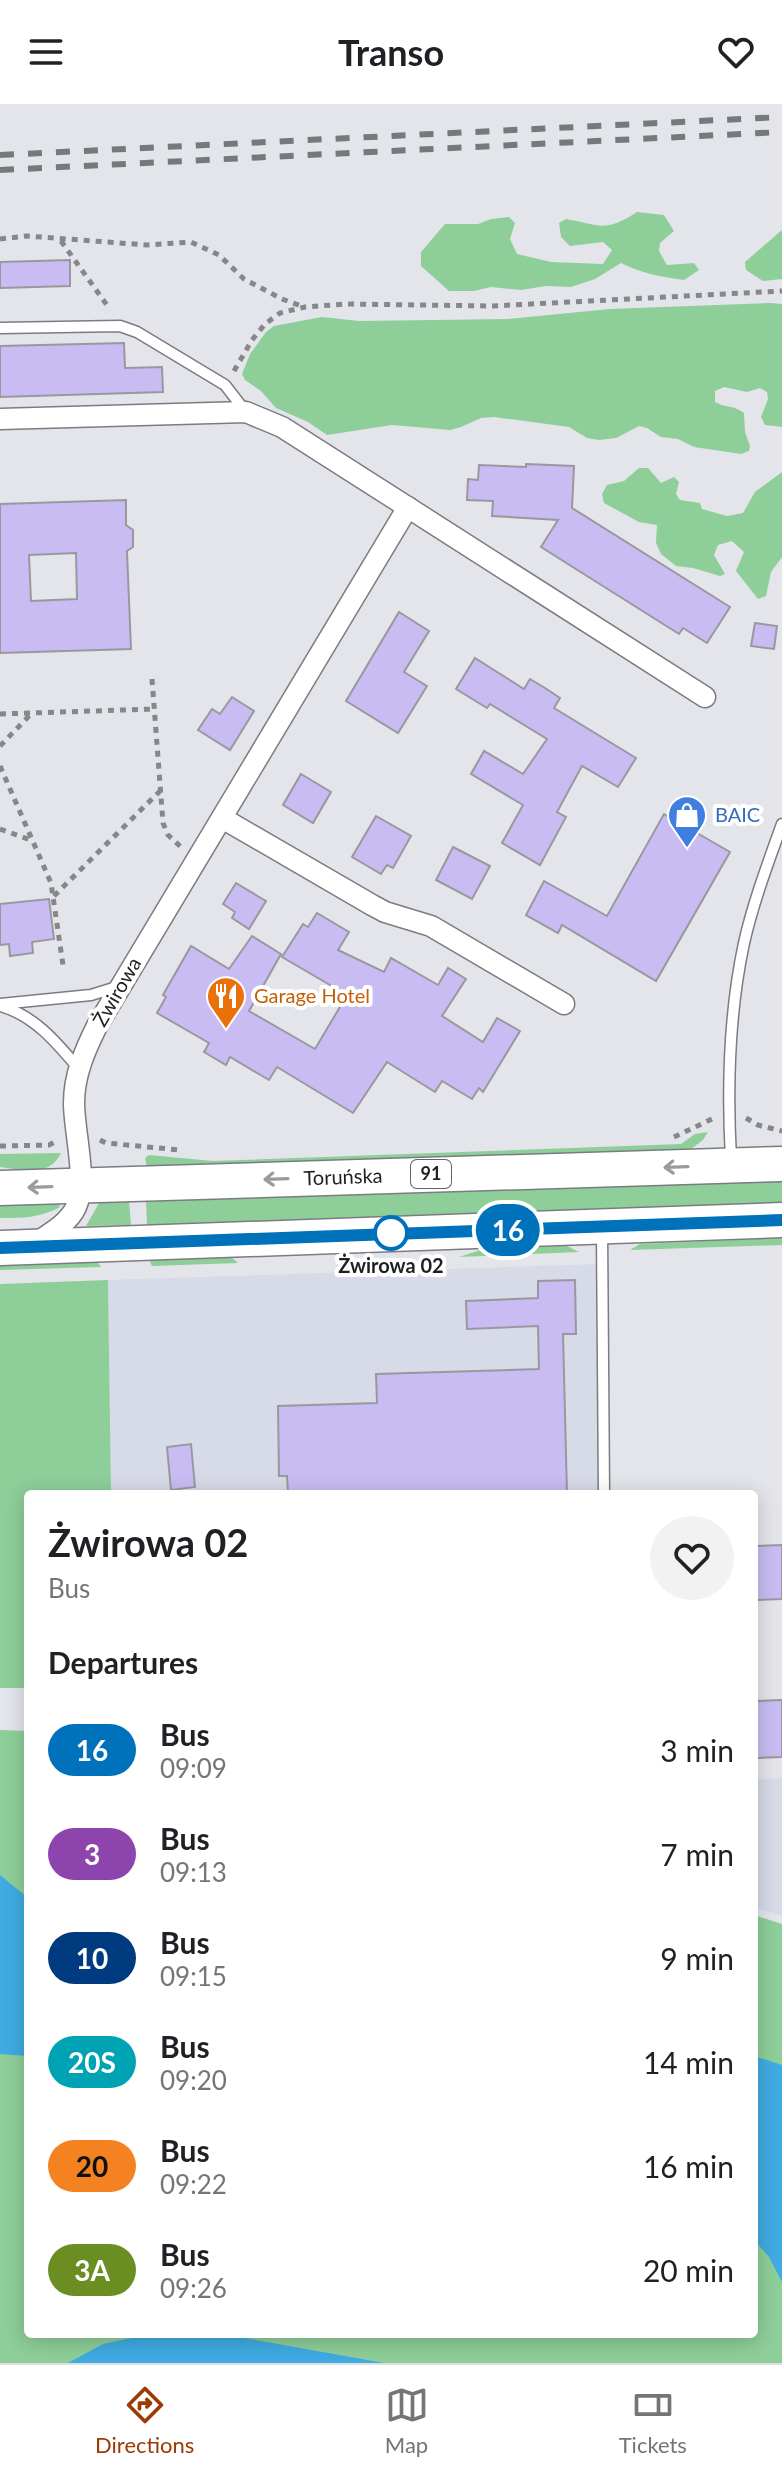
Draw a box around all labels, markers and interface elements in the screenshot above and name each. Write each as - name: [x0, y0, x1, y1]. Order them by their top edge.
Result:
- icon: menu: [24, 30, 68, 74]
- text: Transo: [338, 30, 444, 74]
- icon: heart: [714, 30, 758, 74]
- shop icon: BAIC: [666, 794, 708, 849]
- place label: BAIC: [715, 802, 760, 826]
- street label: Żwirowa: [87, 953, 145, 1030]
- restaurant icon: Garage Hotel: [205, 975, 247, 1030]
- place label: Garage Hotel: [254, 983, 370, 1007]
- one-way arrow: [663, 1159, 690, 1174]
- road number: 91: [411, 1160, 451, 1188]
- street label: Toruńska: [303, 1163, 383, 1189]
- one-way arrow: [263, 1172, 290, 1187]
- one-way arrow: [27, 1179, 54, 1194]
- line badge: 16: [472, 1204, 544, 1256]
- text: 16: [492, 1213, 524, 1247]
- marker: Żwirowa 02: [374, 1216, 408, 1250]
- place label: Żwirowa 02: [338, 1253, 444, 1277]
- button: heart: [650, 1516, 734, 1600]
- text: Żwirowa 02: [48, 1519, 248, 1565]
- text: Bus: [48, 1572, 90, 1604]
- text: Departures: [48, 1644, 198, 1680]
- text: Bus: [160, 1716, 210, 1752]
- text: 3 min: [660, 1732, 734, 1768]
- text: 16: [76, 1733, 108, 1767]
- text: 09:09: [160, 1752, 227, 1784]
- text: Bus: [160, 1820, 210, 1856]
- text: 7 min: [660, 1836, 734, 1872]
- text: 3: [84, 1837, 100, 1871]
- text: 09:13: [160, 1856, 227, 1888]
- text: Bus: [160, 1924, 210, 1960]
- text: 9 min: [660, 1940, 734, 1976]
- text: 10: [76, 1941, 108, 1975]
- text: 09:15: [160, 1960, 227, 1992]
- text: Bus: [160, 2028, 210, 2064]
- text: 14 min: [643, 2044, 734, 2080]
- text: 20S: [68, 2045, 116, 2079]
- text: 09:20: [160, 2064, 227, 2096]
- text: Bus: [160, 2132, 210, 2168]
- text: 16 min: [643, 2148, 734, 2184]
- text: 20: [76, 2149, 108, 2183]
- text: 09:22: [160, 2168, 227, 2200]
- text: Bus: [160, 2236, 210, 2272]
- text: 20 min: [643, 2252, 734, 2288]
- text: 3A: [74, 2253, 110, 2287]
- text: 09:26: [160, 2272, 227, 2304]
- tab: Directions: [95, 2383, 194, 2458]
- tab: Map: [385, 2383, 429, 2458]
- tab: Tickets: [619, 2383, 687, 2458]

